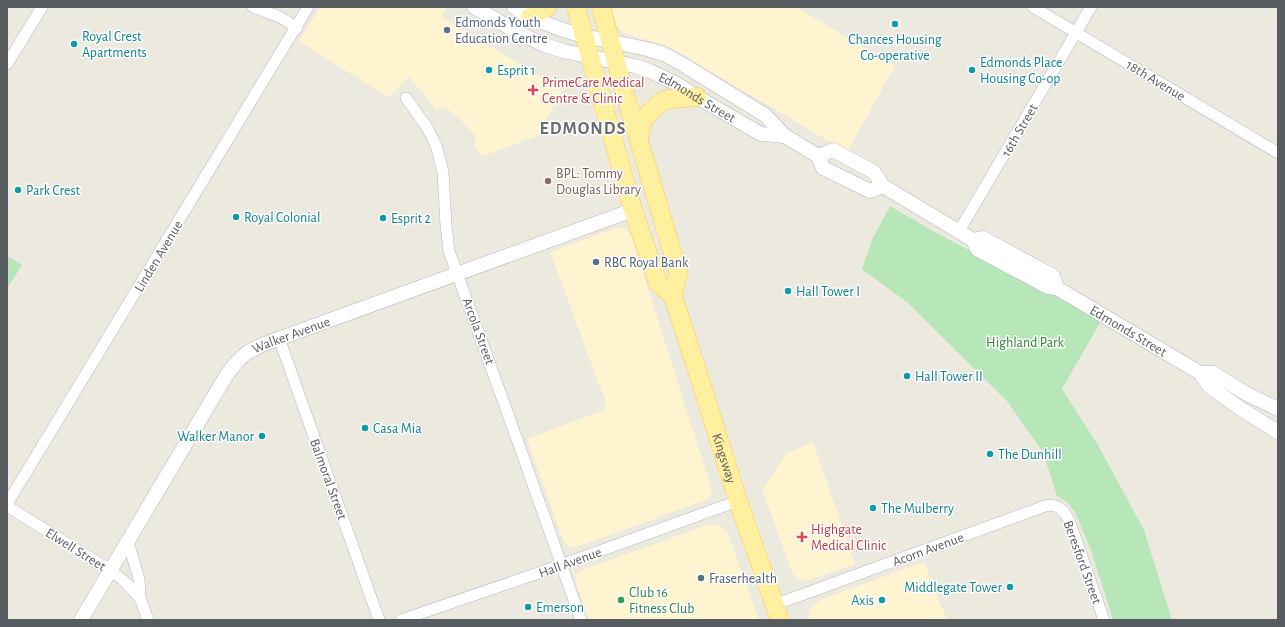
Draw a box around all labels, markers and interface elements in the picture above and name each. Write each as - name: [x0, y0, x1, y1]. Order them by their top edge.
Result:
- place label: Edmonds Youth Education Centre: [455, 16, 548, 46]
- marker: Chances Housing Co-operative: [890, 19, 900, 29]
- marker: Edmonds Youth Education Centre: [442, 25, 452, 35]
- place label: Royal Crest Apartments: [82, 30, 147, 60]
- place label: Chances Housing Co-operative: [848, 33, 942, 63]
- marker: Royal Crest Apartments: [69, 39, 79, 49]
- place label: Edmonds Place Housing Co-op: [980, 56, 1063, 86]
- street label: 18th Avenue: [1123, 58, 1188, 104]
- place label: Esprit 1: [497, 64, 535, 78]
- marker: Esprit 1: [484, 65, 494, 75]
- marker: Edmonds Place Housing Co-op: [967, 65, 977, 75]
- street label: Edmonds Street: [656, 70, 738, 126]
- place label: PrimeCare Medical Centre & Clinic: [542, 76, 645, 106]
- marker: PrimeCare Medical Centre & Clinic: [527, 84, 539, 96]
- street label: 16th Street: [999, 101, 1041, 159]
- district label: EDMONDS: [539, 120, 627, 138]
- place label: BPL: Tommy Douglas Library: [556, 167, 641, 197]
- marker: BPL: Tommy Douglas Library: [543, 176, 553, 186]
- place label: Park Crest: [26, 184, 81, 198]
- marker: Park Crest: [13, 185, 23, 195]
- place label: Royal Colonial: [244, 211, 321, 225]
- marker: Royal Colonial: [231, 212, 241, 222]
- place label: Esprit 2: [391, 212, 431, 226]
- marker: Esprit 2: [378, 213, 388, 223]
- street label: Linden Avenue: [132, 218, 186, 295]
- place label: RBC Royal Bank: [604, 256, 689, 270]
- marker: RBC Royal Bank: [591, 257, 601, 267]
- place label: Hall Tower I: [796, 285, 860, 299]
- marker: Hall Tower I: [783, 286, 793, 296]
- street label: Arcola Street: [460, 296, 497, 367]
- street label: Edmonds Street: [1087, 303, 1169, 360]
- street label: Walker Avenue: [250, 315, 332, 356]
- park label: Highland Park: [986, 336, 1065, 350]
- place label: Hall Tower II: [915, 370, 983, 384]
- marker: Hall Tower II: [902, 371, 912, 381]
- place label: Casa Mia: [373, 422, 422, 436]
- marker: Casa Mia: [360, 423, 370, 433]
- place label: Walker Manor: [177, 430, 254, 444]
- marker: Walker Manor: [257, 431, 267, 441]
- street label: Kingsway: [709, 432, 738, 485]
- street label: Balmoral Street: [307, 437, 349, 522]
- place label: The Dunhill: [998, 448, 1062, 462]
- marker: The Dunhill: [985, 449, 995, 459]
- place label: The Mulberry: [881, 502, 954, 516]
- marker: The Mulberry: [868, 503, 878, 513]
- street label: Beresford Street: [1060, 519, 1104, 606]
- place label: Highgate Medical Clinic: [811, 523, 887, 553]
- street label: Elwell Street: [43, 526, 108, 574]
- marker: Highgate Medical Clinic: [796, 531, 808, 543]
- street label: Acorn Avenue: [891, 531, 966, 569]
- street label: Hall Avenue: [537, 545, 604, 581]
- place label: Fraserhealth: [709, 572, 777, 586]
- marker: Fraserhealth: [696, 573, 706, 583]
- place label: Middlegate Tower: [904, 581, 1002, 595]
- marker: Middlegate Tower: [1005, 582, 1015, 592]
- place label: Club 16 Fitness Club: [629, 586, 694, 616]
- place label: Axis: [851, 594, 874, 608]
- marker: Club 16 Fitness Club: [616, 595, 626, 605]
- marker: Axis: [877, 595, 887, 605]
- place label: Emerson: [536, 601, 584, 615]
- marker: Emerson: [523, 602, 533, 612]

